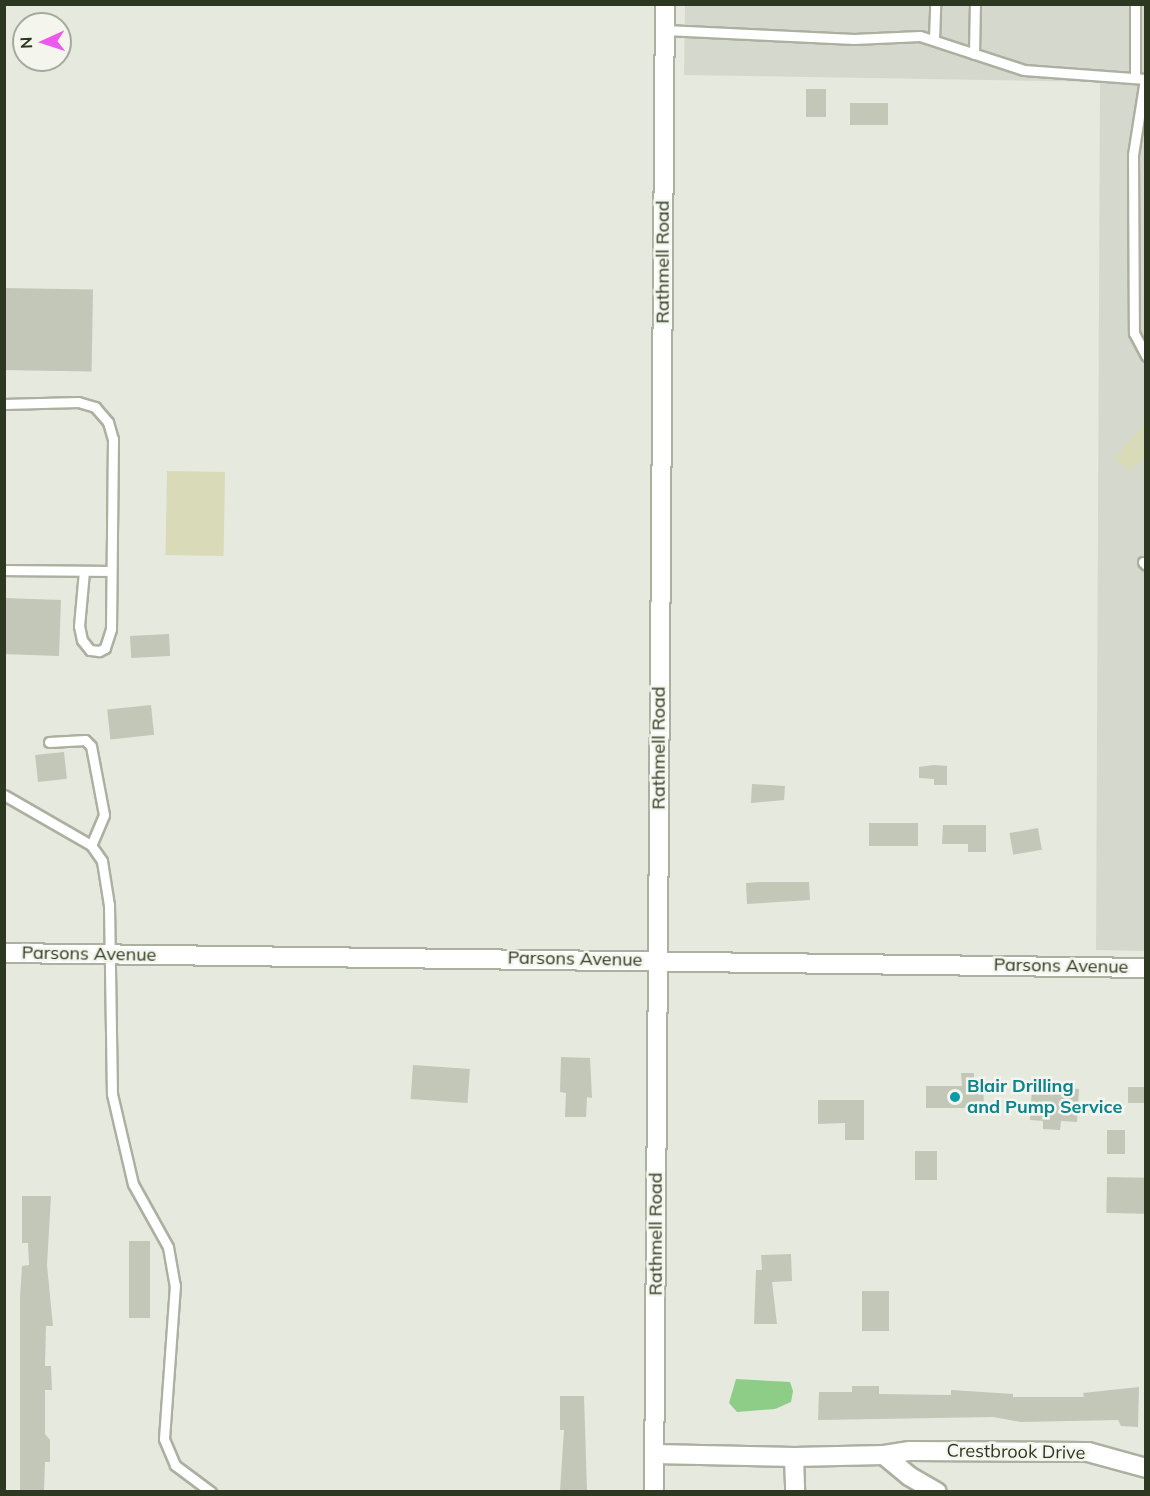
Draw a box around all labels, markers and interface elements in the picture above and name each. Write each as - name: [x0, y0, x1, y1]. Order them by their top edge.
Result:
- north arrow: [12, 12, 72, 72]
- text: N: [16, 36, 36, 49]
- street label: Rathmell Road: [652, 200, 674, 324]
- street label: Rathmell Road: [648, 686, 670, 810]
- street label: Parsons Avenue: [22, 942, 156, 966]
- street label: Parsons Avenue: [508, 947, 642, 971]
- street label: Parsons Avenue: [994, 954, 1128, 978]
- place label: Blair Drilling and Pump Service: [967, 1076, 1122, 1118]
- marker: Blair Drilling and Pump Service: [948, 1090, 962, 1104]
- street label: Rathmell Road: [645, 1172, 667, 1296]
- street label: Crestbrook Drive: [946, 1440, 1086, 1464]

